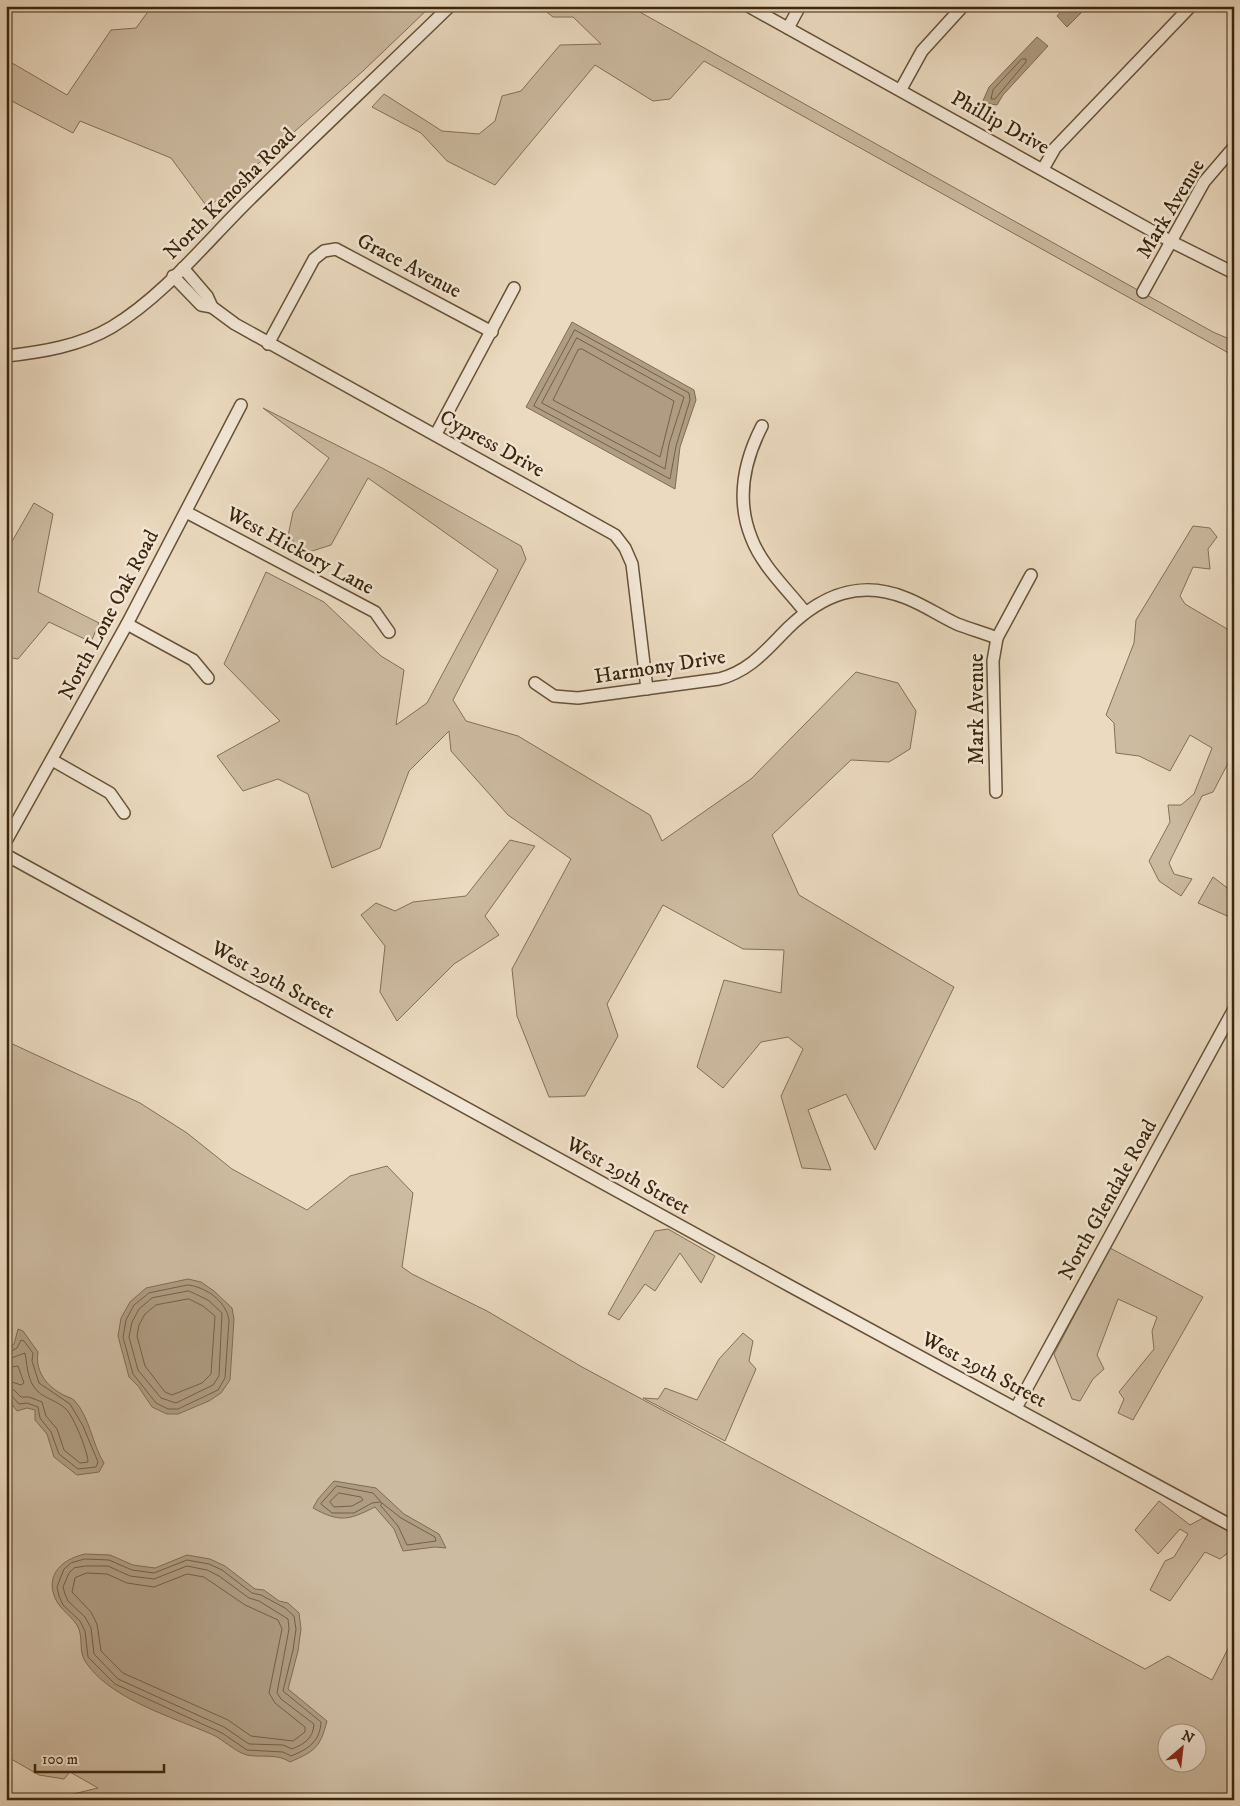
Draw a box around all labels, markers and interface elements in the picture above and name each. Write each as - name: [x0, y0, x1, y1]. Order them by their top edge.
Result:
- street label: Phillip Drive: [946, 85, 1054, 161]
- street label: North Kenosha Road: [158, 122, 302, 266]
- street label: Mark Avenue: [1131, 154, 1211, 263]
- street label: Grace Avenue: [352, 228, 466, 304]
- street label: Cypress Drive: [435, 405, 549, 484]
- street label: West Hickory Lane: [221, 501, 379, 601]
- street label: North Lone Oak Road: [53, 525, 165, 704]
- street label: Harmony Drive: [593, 644, 728, 690]
- street label: Mark Avenue: [964, 653, 990, 765]
- street label: West 29th Street: [206, 935, 340, 1025]
- street label: North Glendale Road: [1053, 1115, 1163, 1285]
- street label: West 29th Street: [561, 1131, 695, 1221]
- street label: West 29th Street: [916, 1326, 1051, 1414]
- north arrow: [1158, 1724, 1208, 1774]
- text: N: [1178, 1727, 1197, 1748]
- scale bar: [35, 1741, 164, 1773]
- text: 100 m: [42, 1750, 78, 1769]

